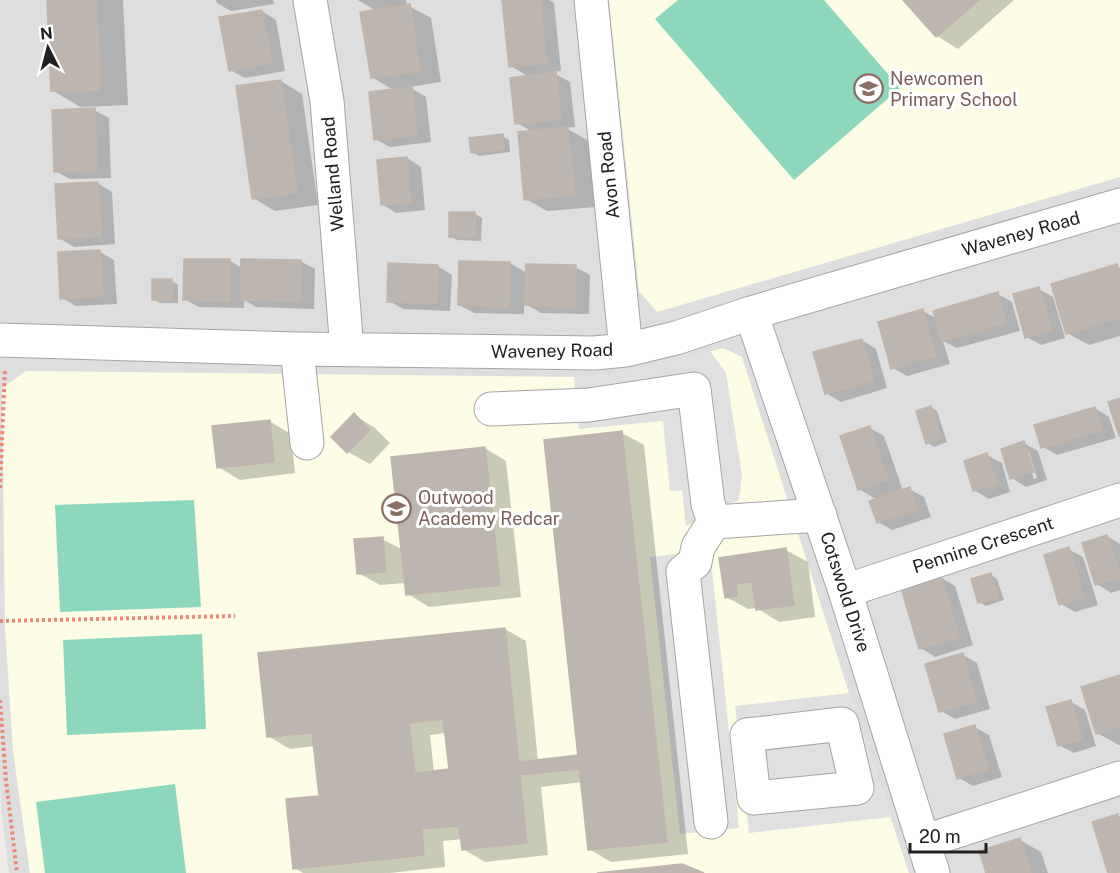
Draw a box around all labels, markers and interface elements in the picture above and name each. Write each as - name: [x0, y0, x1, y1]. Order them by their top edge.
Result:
- north arrow: [18, 18, 78, 78]
- text: N: [39, 23, 54, 44]
- place label: Newcomen Primary School: [890, 68, 1018, 110]
- school or university icon: Newcomen Primary School: [853, 73, 885, 105]
- street label: Welland Road: [317, 116, 348, 232]
- street label: Avon Road: [593, 130, 624, 220]
- street label: Waveney Road: [959, 207, 1082, 260]
- street label: Waveney Road: [491, 339, 613, 362]
- place label: Outwood Academy Redcar: [418, 487, 560, 529]
- school or university icon: Outwood Academy Redcar: [381, 492, 413, 524]
- street label: Pennine Crescent: [910, 512, 1056, 577]
- street label: Cotswold Drive: [816, 529, 875, 655]
- scale bar: [910, 816, 986, 854]
- text: 20 m: [919, 826, 961, 847]

